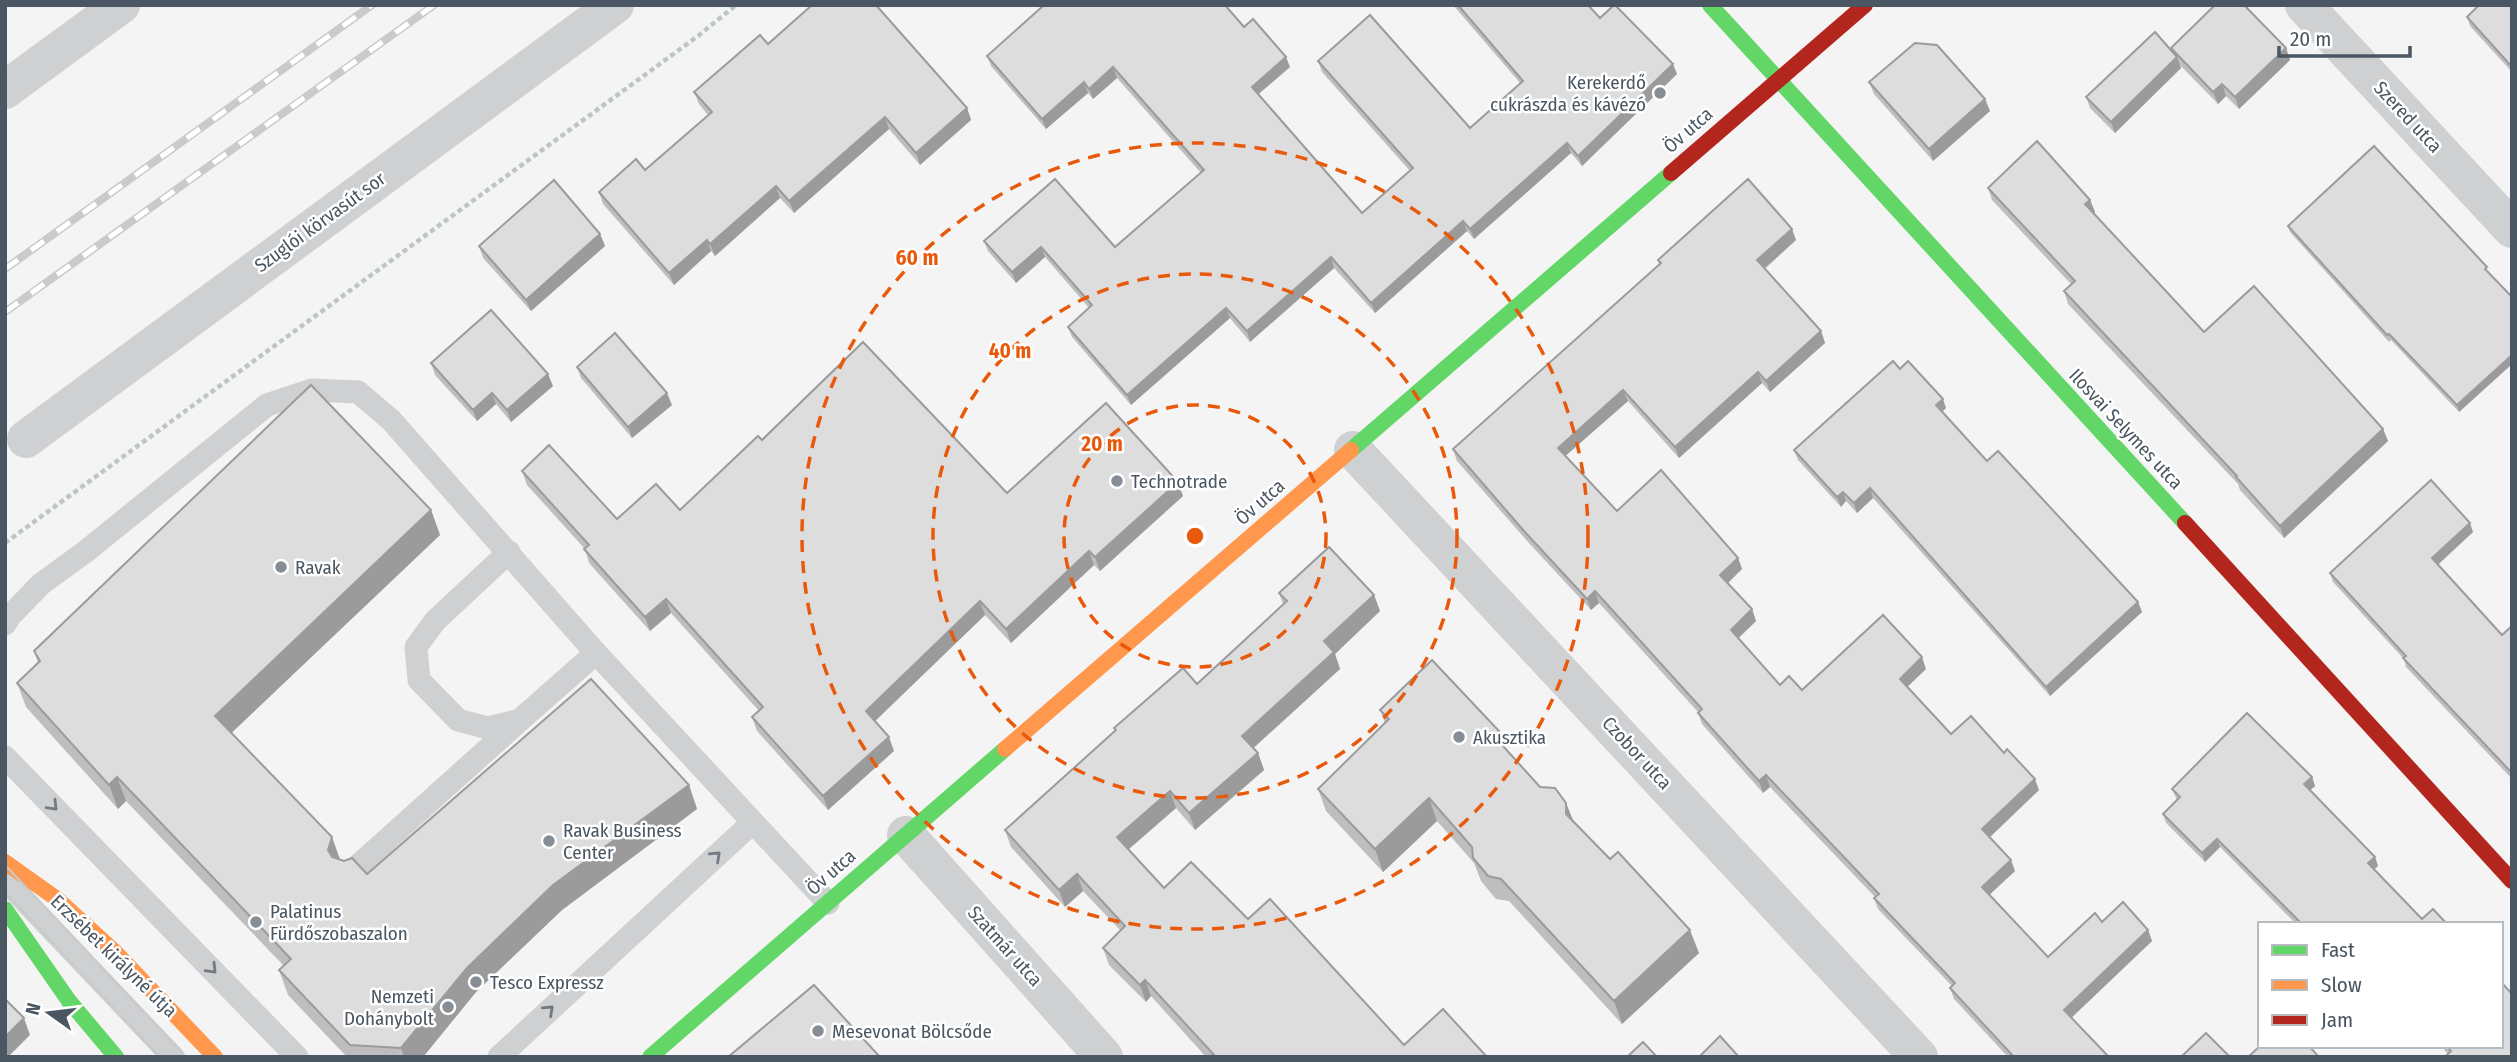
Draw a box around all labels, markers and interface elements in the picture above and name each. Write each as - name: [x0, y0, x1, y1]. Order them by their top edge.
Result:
- scale bar: [2279, 14, 2410, 58]
- text: 20 m: [2290, 26, 2331, 52]
- place label: Kerekerdő cukrászda és kávézó: [1490, 71, 1646, 116]
- street label: Szered utca: [2369, 77, 2447, 157]
- marker: Kerekerdő cukrászda és kávézó: [1652, 85, 1668, 101]
- street label: Öv utca: [1659, 102, 1717, 158]
- street label: Szuglói körvasút sor: [250, 167, 390, 277]
- text: 60 m: [896, 245, 938, 271]
- text: 40 m: [989, 338, 1031, 364]
- street label: Ilosvai Selymes utca: [2064, 364, 2188, 494]
- text: 20 m: [1080, 431, 1123, 457]
- place label: Technotrade: [1131, 470, 1227, 493]
- marker: Technotrade: [1109, 473, 1125, 489]
- street label: Öv utca: [1231, 474, 1289, 530]
- centre of rings: [1183, 524, 1207, 548]
- place label: Ravak: [295, 556, 341, 579]
- marker: Ravak: [273, 559, 289, 575]
- street label: Czobor utca: [1597, 712, 1677, 794]
- place label: Akusztika: [1473, 726, 1546, 749]
- marker: Akusztika: [1451, 729, 1467, 745]
- one-way arrow: [44, 798, 57, 811]
- place label: Ravak Business Center: [563, 819, 682, 864]
- marker: Ravak Business Center: [541, 833, 557, 849]
- street label: Öv utca: [802, 844, 860, 900]
- one-way arrow: [708, 851, 721, 864]
- street label: Erzsébet királyné útja: [46, 890, 182, 1022]
- place label: Palatinus Fürdőszobaszalon: [270, 900, 408, 945]
- street label: Szatmár utca: [963, 901, 1047, 991]
- marker: Palatinus Fürdőszobaszalon: [248, 914, 264, 930]
- legend: [2258, 922, 2503, 1048]
- text: Fast: [2321, 937, 2355, 963]
- one-way arrow: [203, 961, 216, 974]
- place label: Tesco Expressz: [490, 971, 604, 994]
- text: Slow: [2321, 972, 2362, 998]
- marker: Tesco Expressz: [468, 974, 484, 990]
- north arrow: [14, 978, 84, 1048]
- place label: Nemzeti Dohánybolt: [344, 985, 435, 1030]
- marker: Nemzeti Dohánybolt: [440, 999, 456, 1015]
- text: N: [20, 1001, 46, 1017]
- one-way arrow: [541, 1006, 554, 1019]
- text: Jam: [2321, 1007, 2353, 1033]
- place label: Mesevonat Bölcsőde: [832, 1020, 992, 1043]
- marker: Mesevonat Bölcsőde: [810, 1023, 826, 1039]

